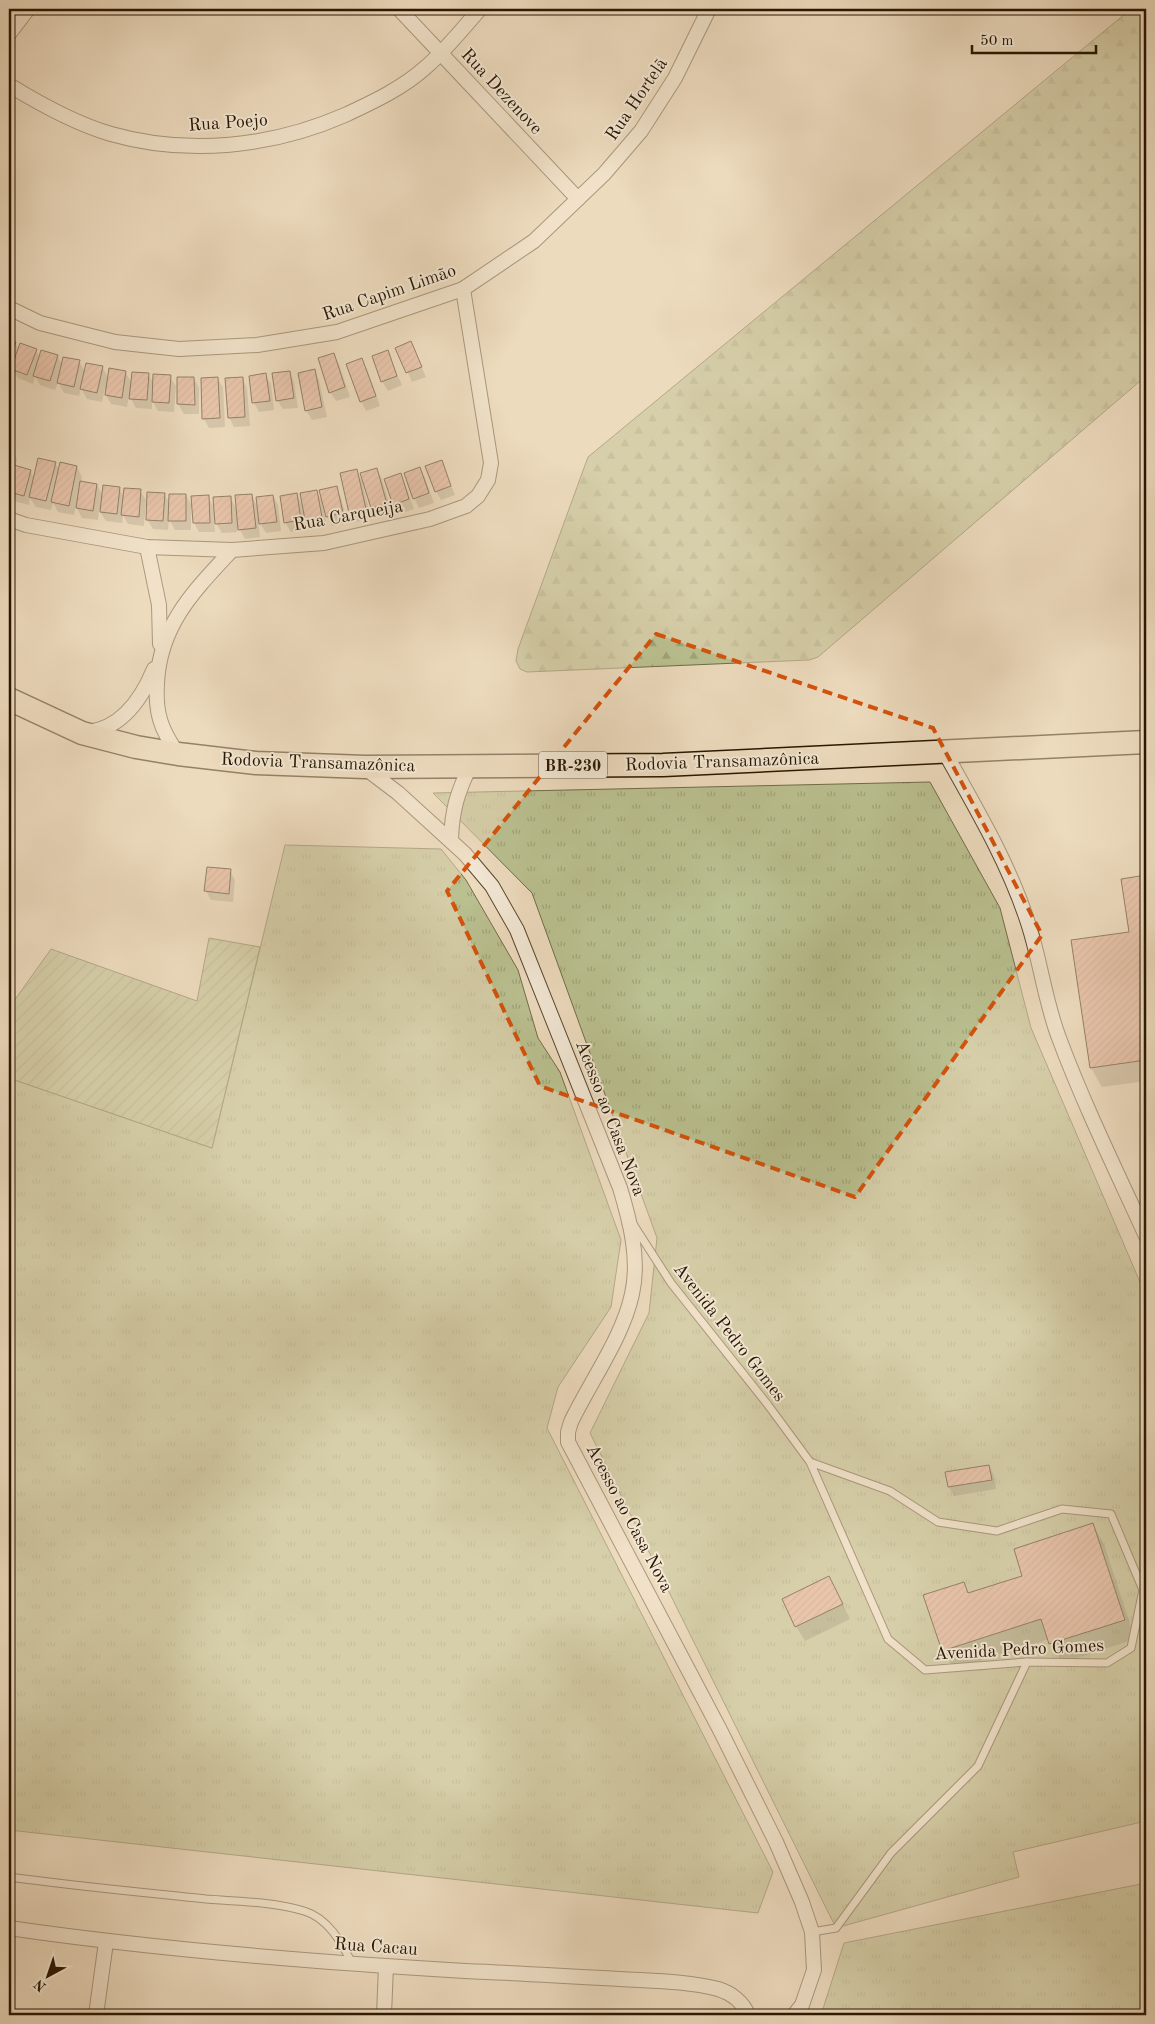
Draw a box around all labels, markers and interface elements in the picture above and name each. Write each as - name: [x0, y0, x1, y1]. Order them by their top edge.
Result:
- scale bar: [972, 22, 1096, 54]
- text: 50 m: [980, 34, 1014, 49]
- street label: Rua Dezenove: [457, 45, 545, 138]
- street label: Rua Hortelã: [603, 55, 671, 144]
- street label: Rua Poejo: [188, 111, 268, 135]
- street label: Rua Capim Limão: [320, 262, 458, 324]
- street label: Rua Carqueija: [292, 497, 405, 535]
- street label: Rodovia Transamazônica: [624, 750, 820, 774]
- street label: Rodovia Transamazônica: [220, 751, 416, 775]
- road number: BR-230: [539, 752, 607, 778]
- street label: Acesso ao Casa Nova: [572, 1038, 648, 1199]
- street label: Avenida Pedro Gomes: [670, 1260, 789, 1405]
- street label: Acesso ao Casa Nova: [582, 1441, 676, 1596]
- street label: Avenida Pedro Gomes: [934, 1637, 1105, 1663]
- street label: Rua Cacau: [334, 1935, 419, 1959]
- north arrow: [22, 1952, 72, 2002]
- text: N: [31, 1976, 49, 1994]

